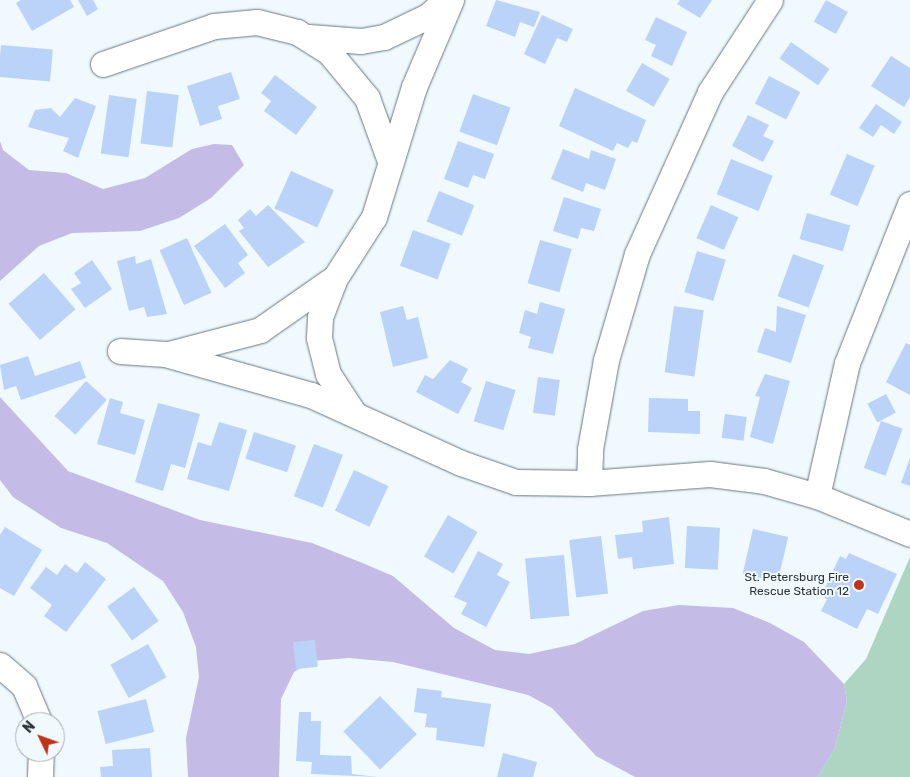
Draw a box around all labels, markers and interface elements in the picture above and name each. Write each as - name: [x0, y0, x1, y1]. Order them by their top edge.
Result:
- place label: St. Petersburg Fire Rescue Station 12: [745, 571, 849, 599]
- marker: St. Petersburg Fire Rescue Station 12: [853, 579, 865, 591]
- north arrow: [15, 712, 65, 762]
- text: N: [20, 718, 39, 737]

